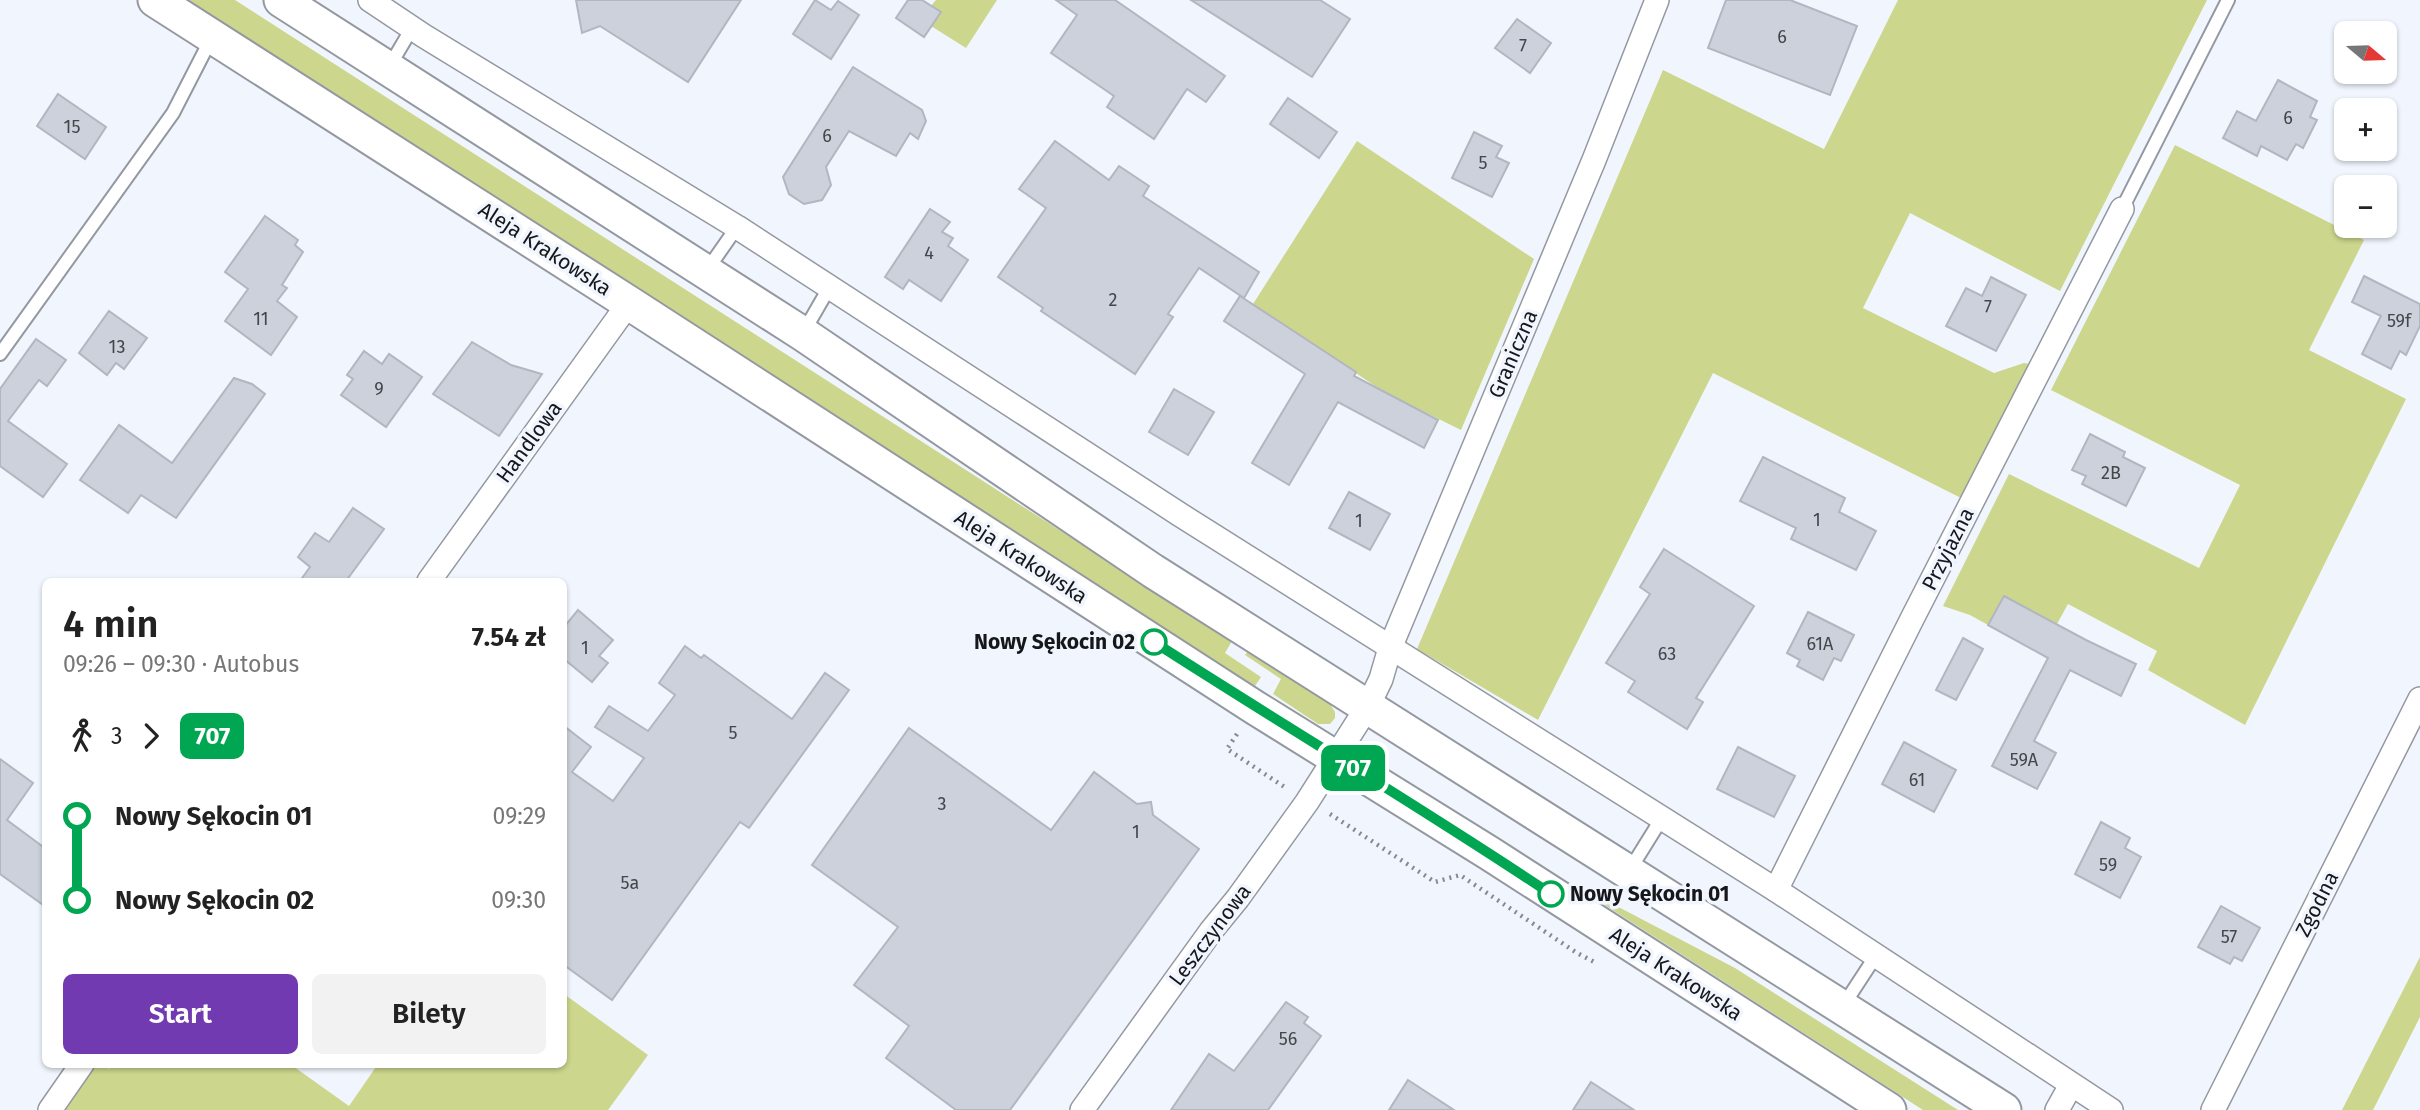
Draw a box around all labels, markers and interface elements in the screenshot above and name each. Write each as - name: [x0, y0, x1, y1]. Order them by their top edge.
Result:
- north arrow: [2334, 21, 2398, 84]
- map controls: [2334, 21, 2397, 238]
- house number: 6: [1777, 26, 1787, 48]
- house number: 7: [1519, 35, 1527, 57]
- button: +: [2334, 98, 2397, 161]
- house number: 6: [2283, 107, 2293, 129]
- house number: 15: [64, 116, 80, 138]
- house number: 6: [822, 125, 832, 147]
- house number: 5: [1478, 152, 1488, 174]
- button: −: [2334, 175, 2397, 238]
- street label: Aleja Krakowska: [474, 196, 616, 302]
- house number: 4: [924, 242, 934, 264]
- house number: 2: [1109, 289, 1118, 311]
- house number: 7: [1984, 296, 1992, 318]
- street label: Graniczna: [1483, 306, 1543, 402]
- house number: 11: [253, 308, 269, 330]
- house number: 59f: [2387, 310, 2413, 332]
- house number: 13: [109, 336, 125, 358]
- house number: 9: [374, 378, 384, 400]
- street label: Handlowa: [491, 396, 567, 488]
- house number: 2B: [2101, 462, 2121, 484]
- street label: Przyjazna: [1916, 503, 1980, 595]
- street label: Aleja Krakowska: [950, 504, 1092, 610]
- house number: 1: [1813, 509, 1821, 531]
- house number: 1: [1355, 510, 1363, 532]
- text: 4 min: [63, 601, 158, 647]
- text: 7.54 zł: [472, 622, 546, 653]
- place label: Nowy Sękocin 02: [974, 629, 1135, 655]
- marker: Nowy Sękocin 02: [1141, 629, 1167, 655]
- house number: 61A: [1807, 633, 1834, 655]
- house number: 1: [581, 637, 589, 659]
- house number: 63: [1658, 643, 1676, 665]
- text: 09:26 – 09:30 · Autobus: [63, 650, 299, 678]
- icon: walk: [63, 717, 101, 755]
- icon: forward: [132, 717, 170, 755]
- text: 3: [111, 722, 122, 750]
- text: 707: [194, 722, 230, 750]
- house number: 5: [728, 722, 738, 744]
- line badge: 707: [1313, 745, 1393, 791]
- house number: 59A: [2010, 749, 2039, 771]
- text: 707: [1335, 754, 1371, 782]
- house number: 61: [1909, 769, 1925, 791]
- house number: 3: [938, 793, 946, 815]
- text: Nowy Sękocin 01: [115, 801, 313, 832]
- text: 09:29: [493, 802, 546, 830]
- house number: 1: [1132, 821, 1140, 843]
- house number: 59: [2099, 854, 2117, 876]
- street label: Zgodna: [2290, 867, 2344, 941]
- house number: 5a: [621, 872, 639, 894]
- street label: Leszczynowa: [1163, 879, 1257, 991]
- marker: Nowy Sękocin 01: [1538, 881, 1564, 907]
- place label: Nowy Sękocin 01: [1570, 881, 1730, 907]
- text: Nowy Sękocin 02: [115, 885, 314, 916]
- text: 09:30: [491, 886, 546, 914]
- street label: Aleja Krakowska: [1605, 921, 1747, 1027]
- house number: 57: [2221, 926, 2237, 948]
- button: Start: [63, 974, 298, 1054]
- button: Bilety: [312, 974, 546, 1054]
- house number: 56: [1279, 1028, 1297, 1050]

